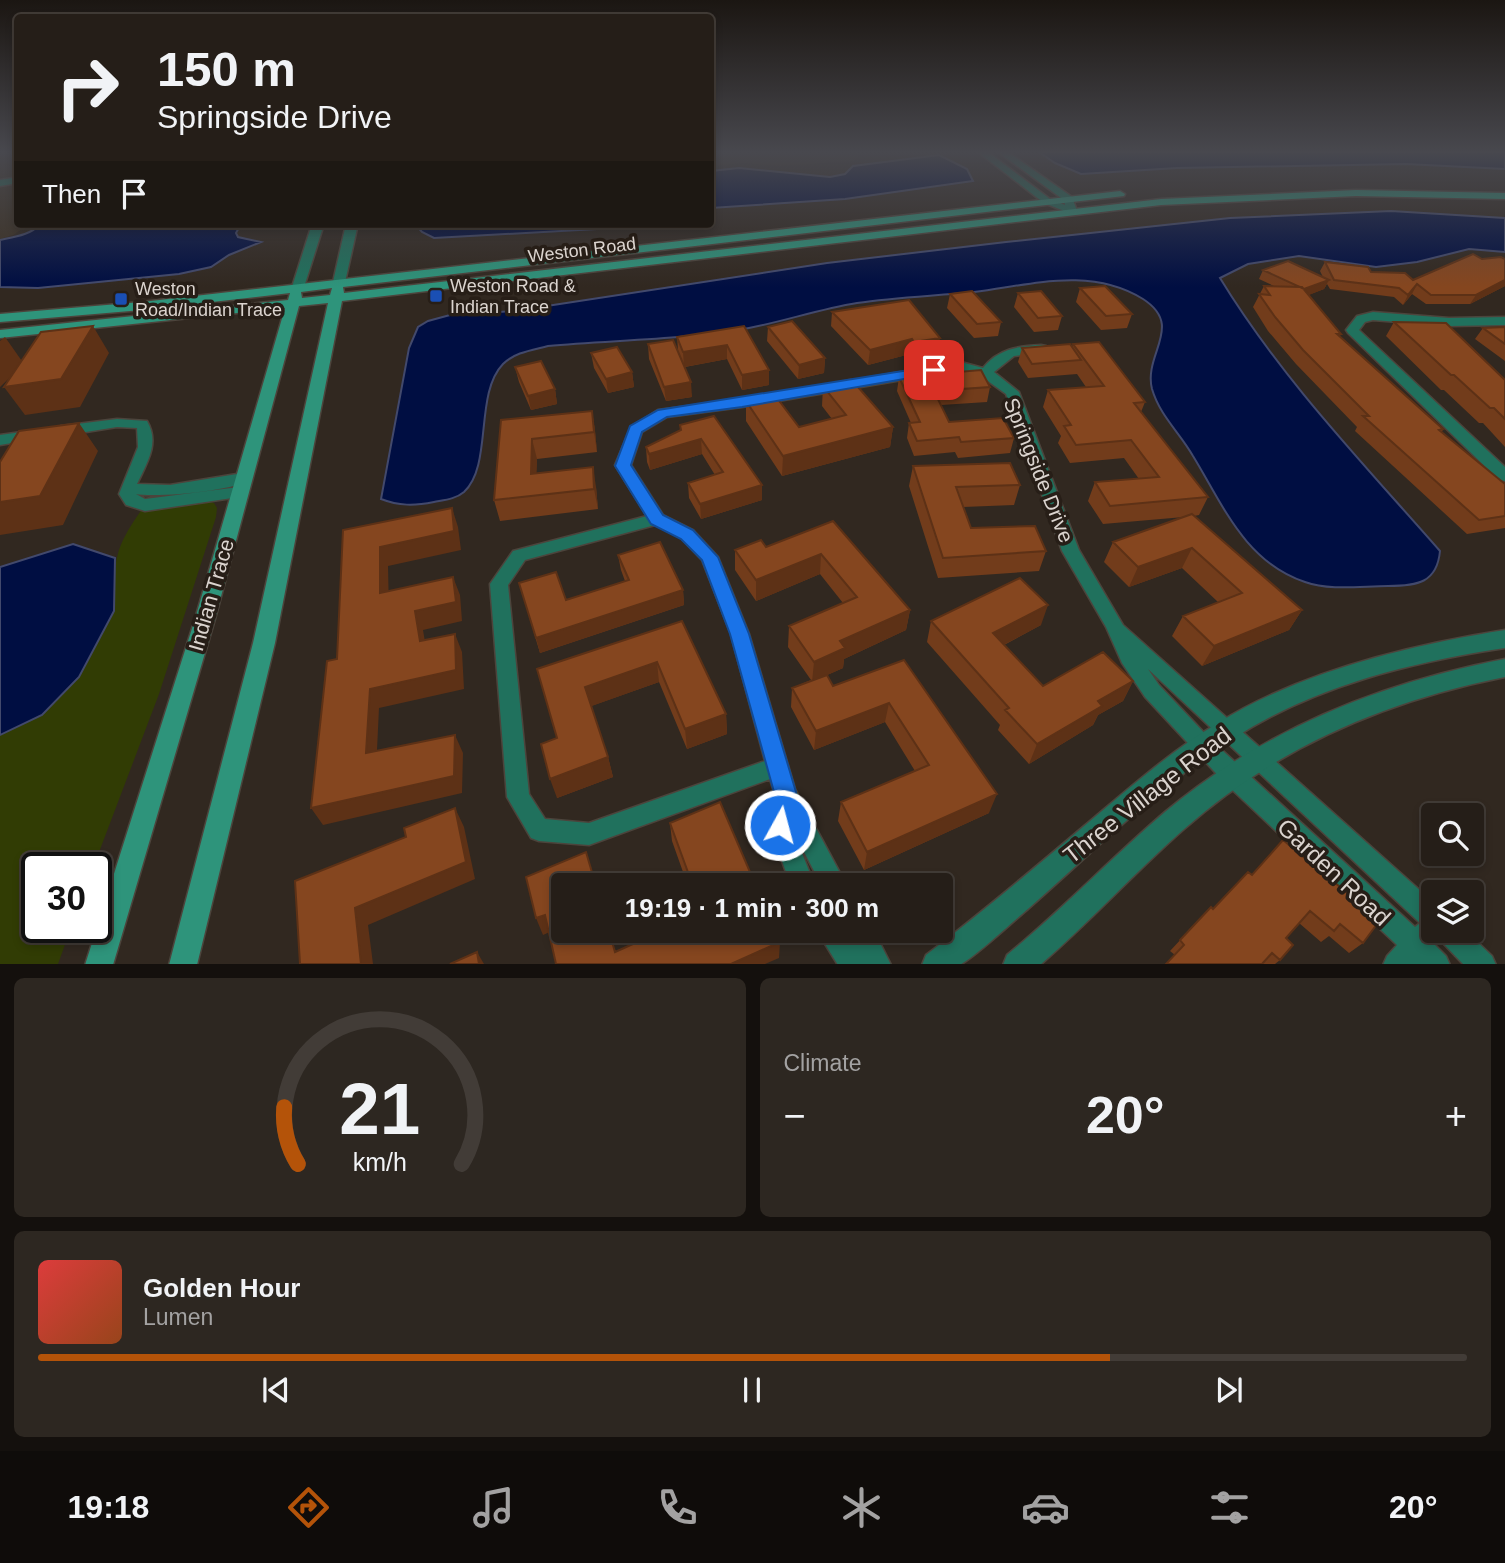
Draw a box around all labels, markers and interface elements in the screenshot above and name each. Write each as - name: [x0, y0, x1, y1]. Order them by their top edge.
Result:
- icon: right: [42, 42, 133, 133]
- text: 150 m: [157, 42, 296, 96]
- text: Springside Drive: [157, 99, 392, 135]
- icon: arrive: [115, 175, 153, 213]
- text: Then: [42, 179, 101, 209]
- street label: Weston Road: [527, 233, 637, 267]
- place label: Weston Road & Indian Trace: [450, 276, 576, 317]
- place label: Weston Road/Indian Trace: [135, 279, 282, 320]
- marker: Weston Road & Indian Trace: [428, 288, 444, 304]
- marker: Weston Road/Indian Trace: [113, 291, 129, 307]
- pin: [904, 340, 964, 400]
- icon: arrive: [915, 351, 953, 389]
- street label: Springside Drive: [999, 394, 1079, 546]
- street label: Indian Trace: [184, 536, 238, 654]
- street label: Three Village Road: [1058, 721, 1236, 869]
- position arrow: [743, 788, 817, 862]
- map controls: [1421, 803, 1484, 943]
- button: search: [1421, 803, 1484, 866]
- street label: Garden Road: [1272, 813, 1396, 931]
- speed limit sign: 30: [21, 852, 112, 943]
- button: layers: [1421, 880, 1484, 943]
- text: 19:19 · 1 min · 300 m: [625, 893, 879, 923]
- text: Climate: [784, 1050, 861, 1076]
- text: 21: [339, 1068, 420, 1149]
- text: 20°: [1086, 1086, 1165, 1144]
- text: −: [784, 1095, 806, 1137]
- text: +: [1445, 1095, 1467, 1137]
- text: km/h: [353, 1147, 407, 1175]
- text: Golden Hour: [143, 1273, 300, 1303]
- text: Lumen: [143, 1304, 213, 1330]
- icon: previous: [257, 1371, 295, 1409]
- icon: pause: [733, 1371, 771, 1409]
- icon: next: [1210, 1371, 1248, 1409]
- icon: directions: [284, 1483, 333, 1532]
- icon: music: [469, 1483, 518, 1532]
- icon: phone: [653, 1483, 702, 1532]
- icon: climate: [837, 1483, 886, 1532]
- icon: car: [1021, 1483, 1070, 1532]
- icon: filters: [1205, 1483, 1254, 1532]
- text: 19:18: [68, 1489, 149, 1525]
- text: 20°: [1389, 1489, 1437, 1525]

